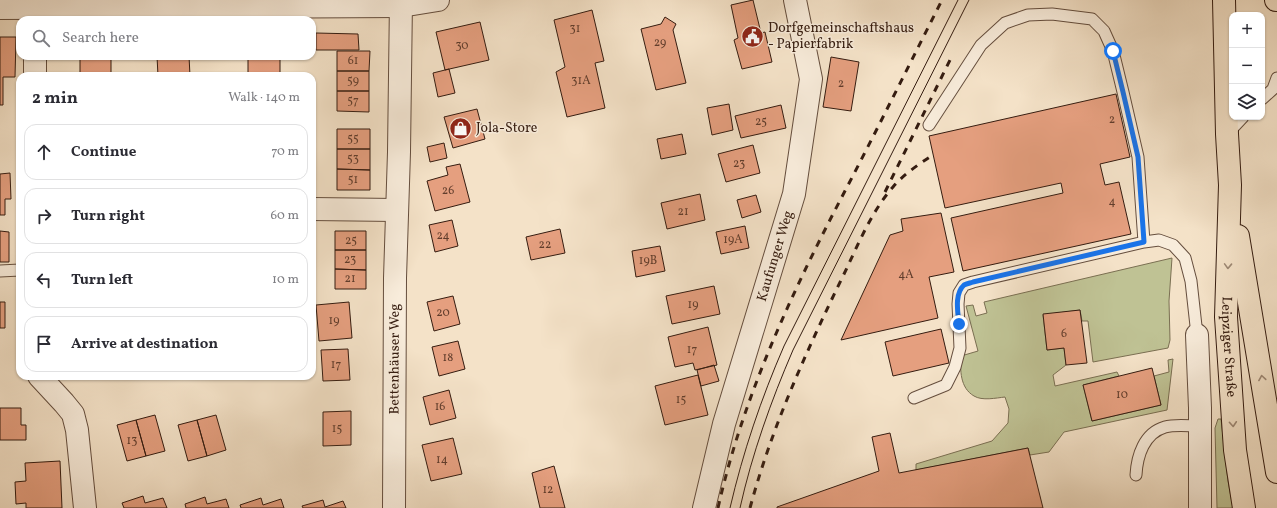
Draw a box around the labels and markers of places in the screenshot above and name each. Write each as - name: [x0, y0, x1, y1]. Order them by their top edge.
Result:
- place label: Dorfgemeinschaftshaus - Papierfabrik: [768, 19, 914, 54]
- public building icon: Dorfgemeinschaftshaus - Papierfabrik: [739, 23, 765, 49]
- shop icon: Jola-Store: [448, 115, 474, 141]
- place label: Jola-Store: [476, 119, 538, 138]

